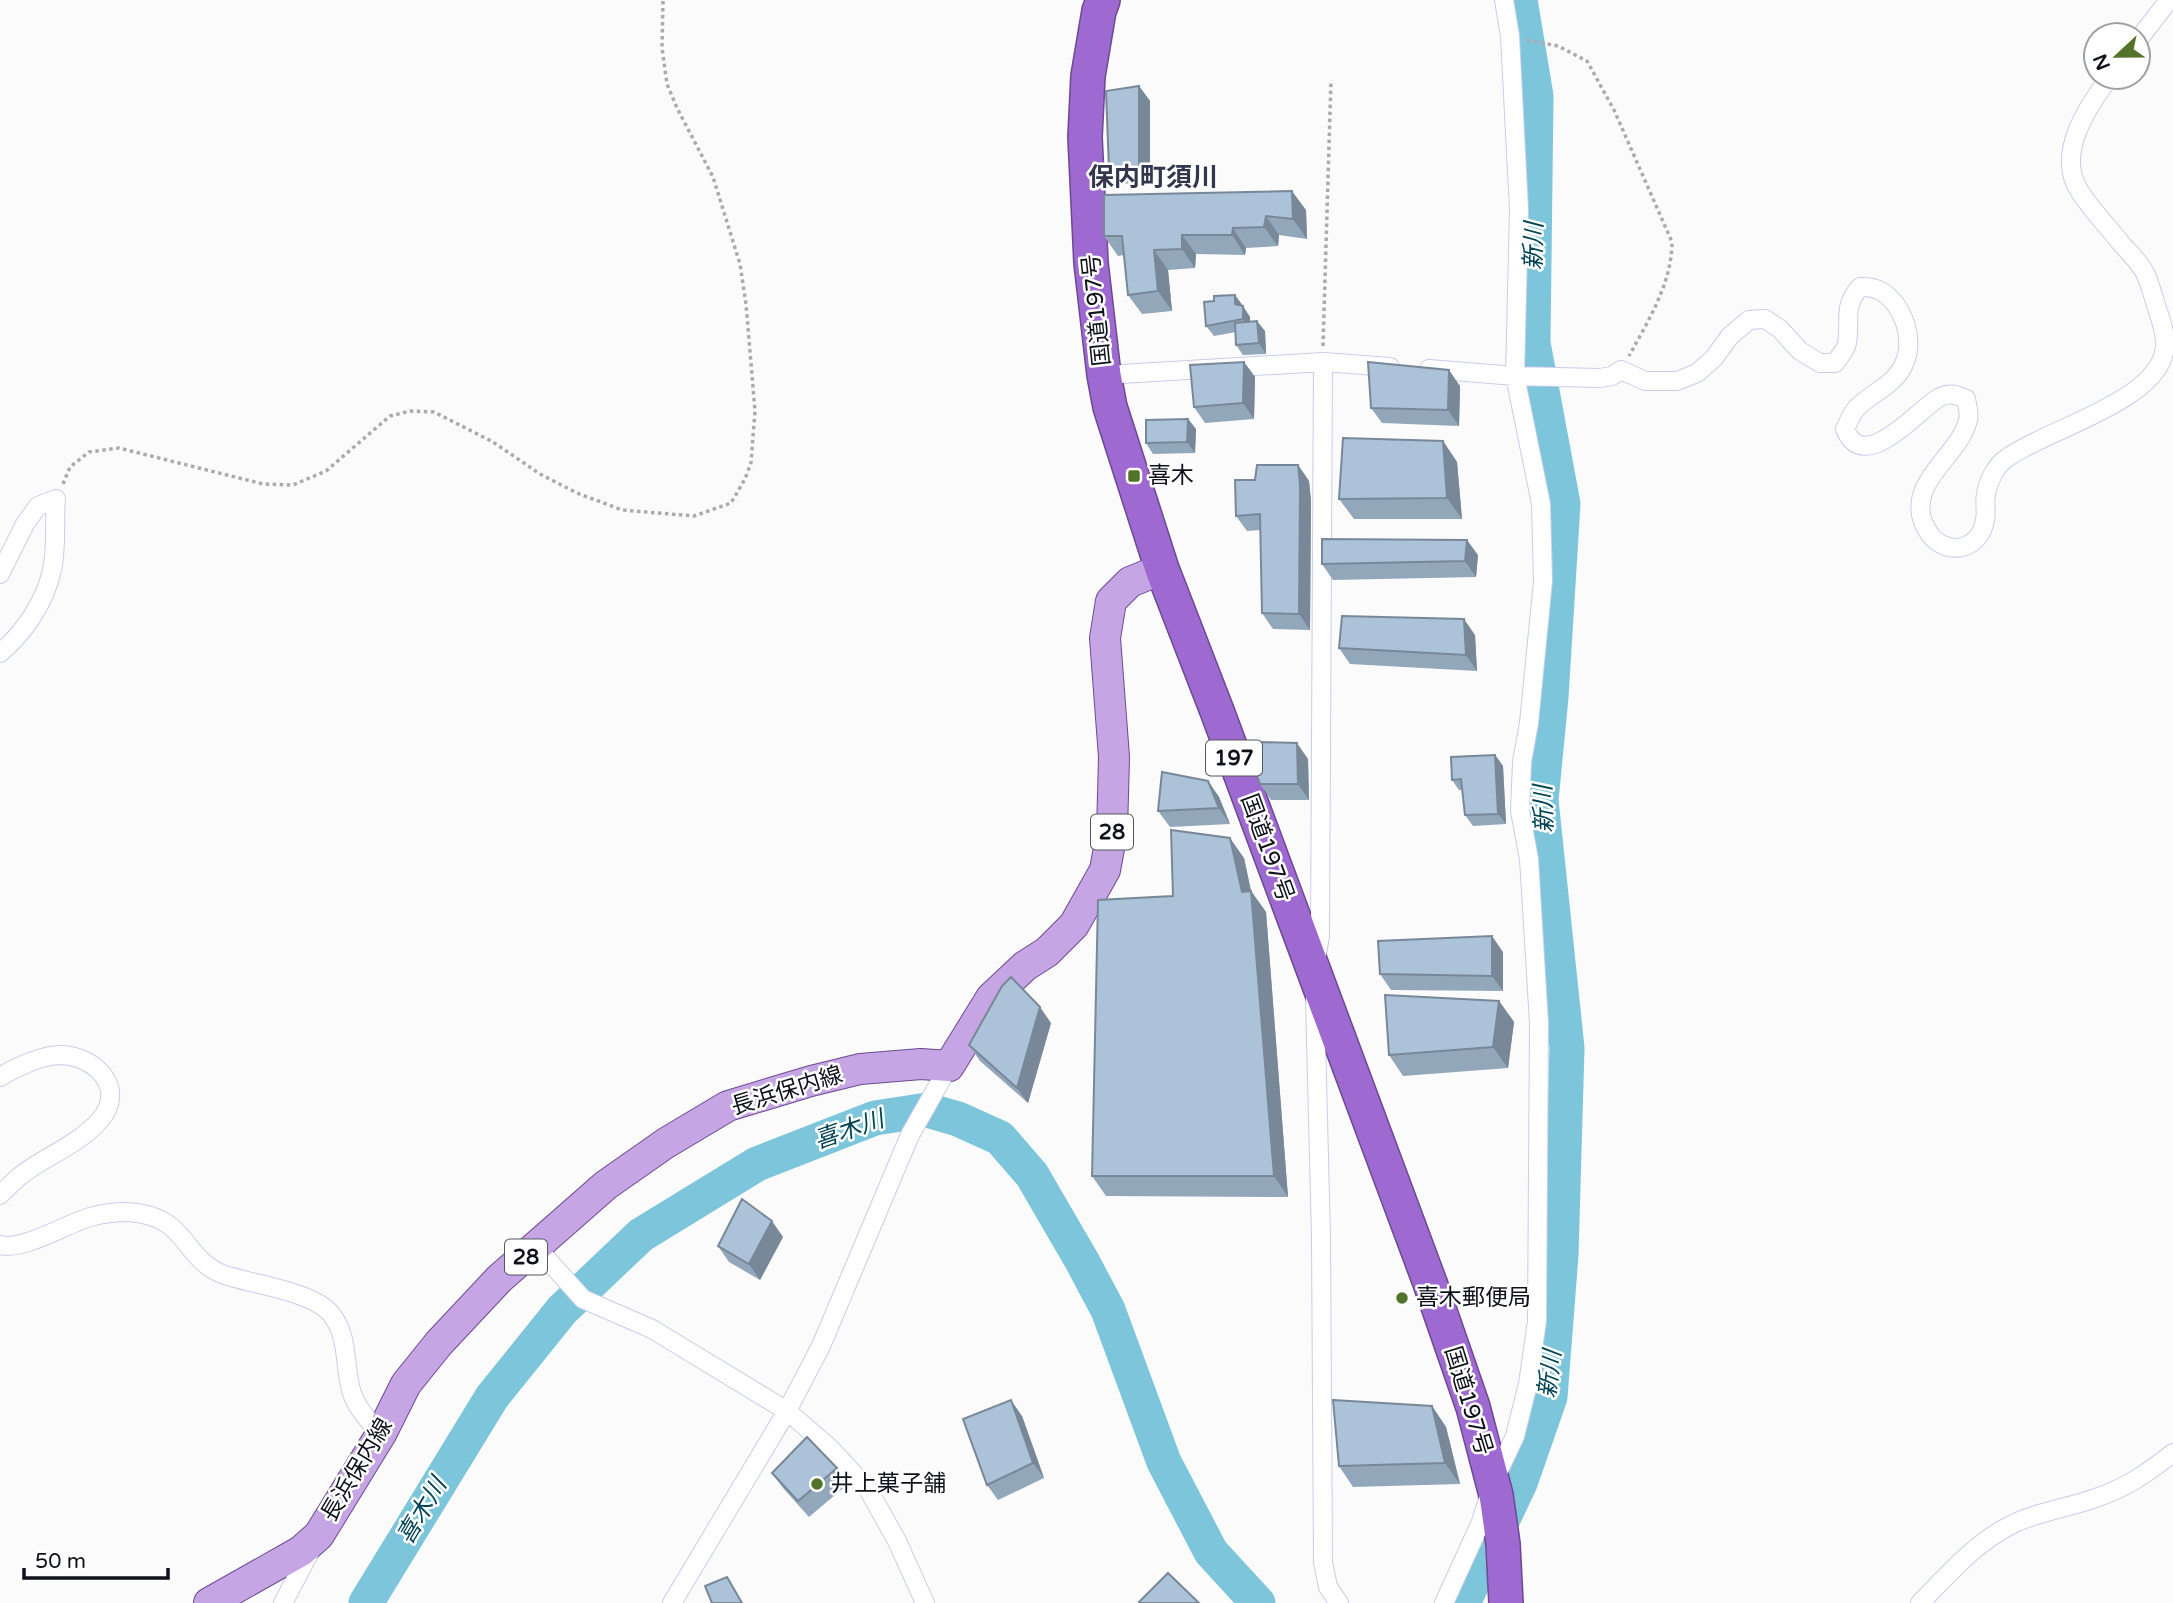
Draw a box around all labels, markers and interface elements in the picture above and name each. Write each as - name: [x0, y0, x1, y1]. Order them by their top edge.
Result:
- north arrow: [2082, 21, 2152, 91]
- text: N: [2089, 51, 2115, 73]
- district label: 保内町須川: [1088, 162, 1218, 193]
- water label: 新川: [1519, 219, 1549, 270]
- street label: 国道197号: [1077, 253, 1117, 367]
- place label: 喜木: [1148, 462, 1194, 490]
- marker: 喜木: [1126, 468, 1142, 484]
- road number: 197: [1206, 740, 1262, 776]
- water label: 新川: [1529, 782, 1559, 833]
- street label: 国道197号: [1235, 790, 1299, 906]
- road number: 28: [1091, 814, 1133, 850]
- street label: 長浜保内線: [728, 1061, 846, 1121]
- water label: 喜木川: [810, 1104, 891, 1155]
- road number: 28: [505, 1240, 547, 1274]
- place label: 喜木郵便局: [1416, 1284, 1531, 1312]
- marker: 喜木郵便局: [1394, 1290, 1410, 1306]
- street label: 国道197号: [1438, 1343, 1498, 1459]
- water label: 新川: [1533, 1345, 1568, 1400]
- street label: 長浜保内線: [315, 1414, 399, 1526]
- water label: 喜木川: [391, 1470, 455, 1549]
- place label: 井上菓子舗: [831, 1470, 946, 1498]
- marker: 井上菓子舗: [809, 1476, 825, 1492]
- scale bar: [24, 1536, 168, 1580]
- text: 50 m: [35, 1549, 86, 1574]

